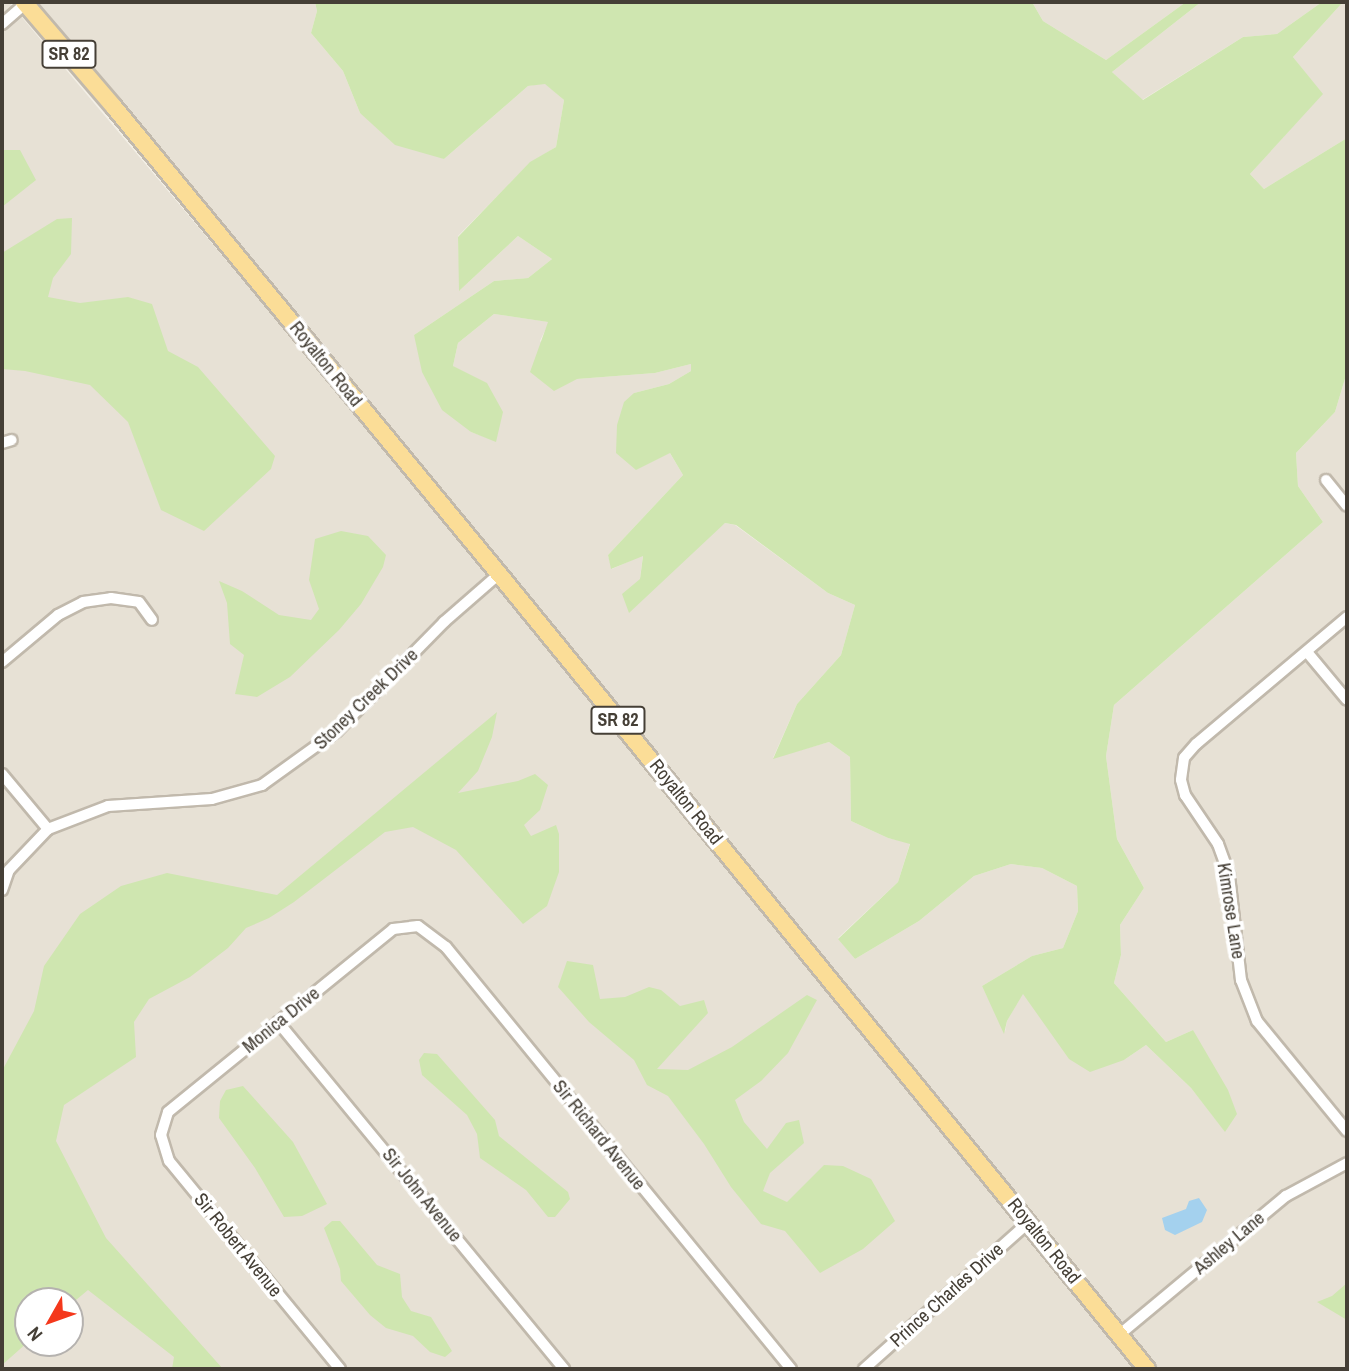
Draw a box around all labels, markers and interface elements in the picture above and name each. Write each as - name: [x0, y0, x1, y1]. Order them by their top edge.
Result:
- road number: SR 82: [41, 40, 97, 68]
- street label: Royalton Road: [285, 317, 367, 411]
- street label: Stoney Creek Drive: [309, 644, 423, 754]
- road number: SR 82: [590, 706, 646, 734]
- street label: Royalton Road: [645, 755, 727, 849]
- street label: Kimrose Lane: [1212, 861, 1250, 961]
- street label: Monica Drive: [238, 982, 324, 1058]
- street label: Sir Richard Avenue: [547, 1075, 651, 1195]
- street label: Sir John Avenue: [377, 1143, 467, 1247]
- street label: Sir Robert Avenue: [189, 1188, 287, 1302]
- street label: Royalton Road: [1003, 1194, 1085, 1288]
- street label: Ashley Lane: [1189, 1207, 1269, 1279]
- street label: Prince Charles Drive: [886, 1238, 1008, 1352]
- north arrow: [14, 1287, 84, 1357]
- text: N: [21, 1322, 48, 1347]

